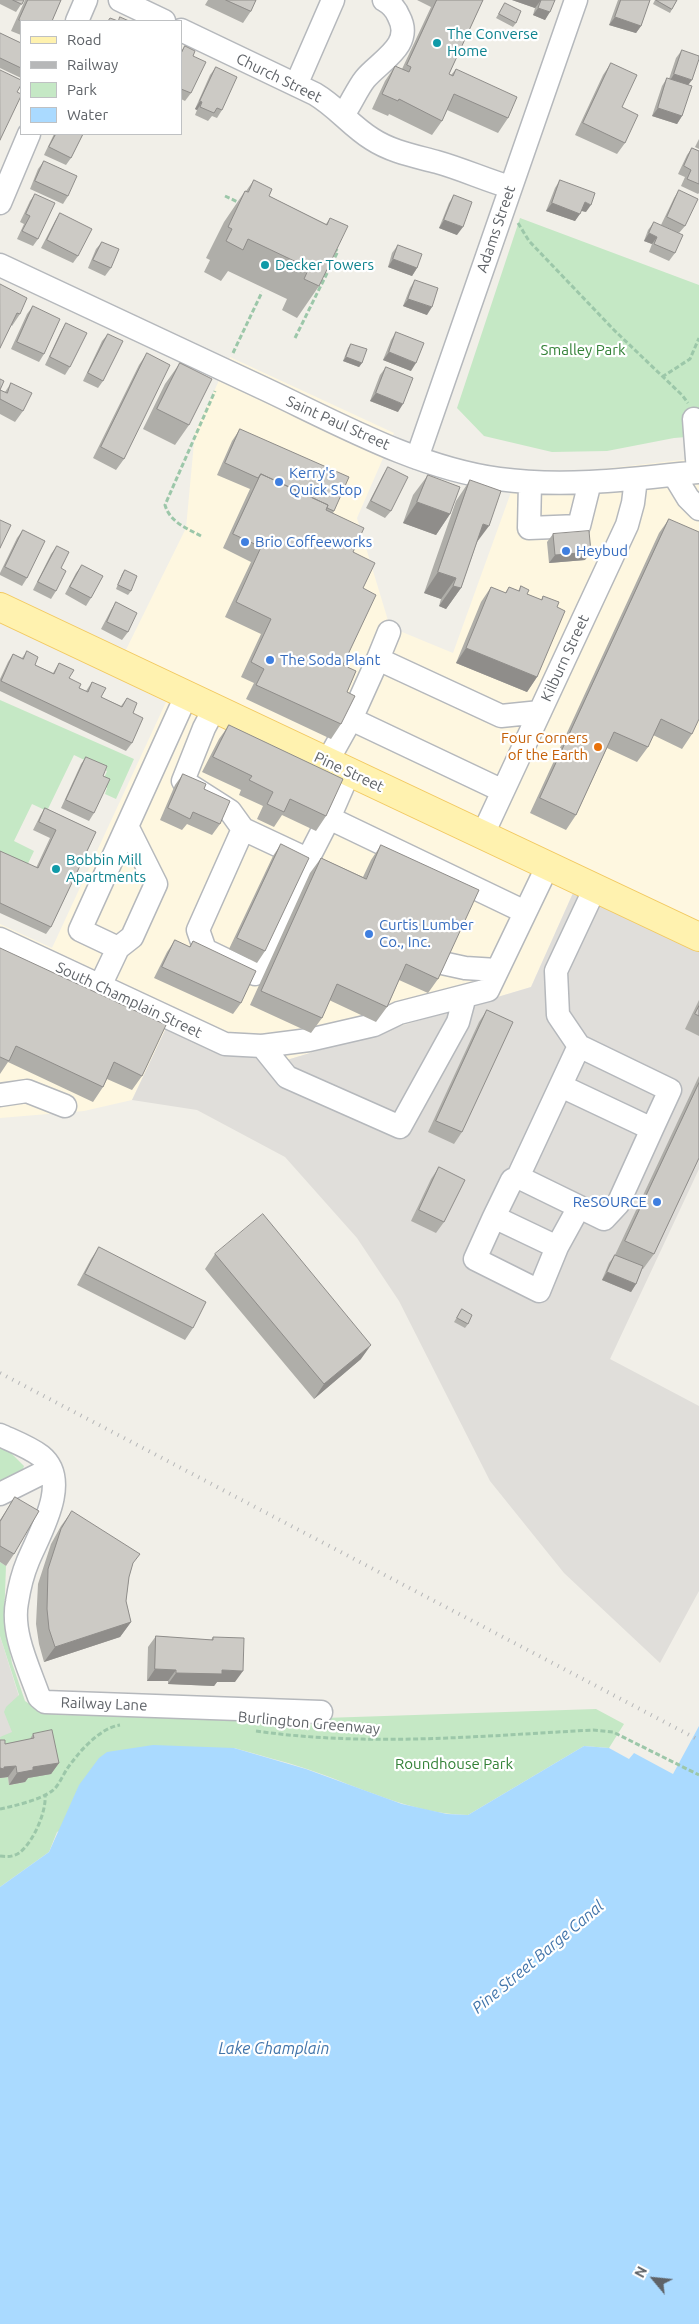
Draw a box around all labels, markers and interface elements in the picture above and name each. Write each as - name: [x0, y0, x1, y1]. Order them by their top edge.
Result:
- legend: [20, 20, 182, 135]
- place label: The Converse Home: [447, 25, 538, 60]
- text: Road: [67, 31, 102, 48]
- marker: The Converse Home: [431, 37, 443, 49]
- street label: Church Street: [233, 50, 325, 106]
- text: Railway: [67, 56, 118, 73]
- text: Park: [67, 81, 97, 98]
- text: Water: [67, 106, 108, 123]
- street label: Adams Street: [473, 183, 519, 275]
- place label: Decker Towers: [275, 256, 374, 274]
- marker: Decker Towers: [259, 259, 271, 271]
- park label: Smalley Park: [540, 341, 626, 359]
- street label: Saint Paul Street: [283, 392, 393, 454]
- place label: Kerry's Quick Stop: [289, 464, 362, 499]
- marker: Kerry's Quick Stop: [273, 476, 285, 488]
- place label: Brio Coffeeworks: [255, 533, 372, 551]
- marker: Brio Coffeeworks: [239, 536, 251, 548]
- place label: Heybud: [576, 542, 628, 560]
- marker: Heybud: [560, 545, 572, 557]
- street label: Kilburn Street: [537, 612, 593, 704]
- place label: The Soda Plant: [280, 651, 380, 669]
- marker: The Soda Plant: [264, 654, 276, 666]
- place label: Four Corners of the Earth: [501, 729, 588, 764]
- marker: Four Corners of the Earth: [592, 741, 604, 753]
- street label: Pine Street: [311, 748, 387, 796]
- place label: Bobbin Mill Apartments: [66, 851, 146, 886]
- marker: Bobbin Mill Apartments: [50, 863, 62, 875]
- place label: Curtis Lumber Co., Inc.: [379, 916, 474, 951]
- marker: Curtis Lumber Co., Inc.: [363, 928, 375, 940]
- street label: South Champlain Street: [53, 958, 205, 1042]
- place label: ReSOURCE: [573, 1193, 647, 1211]
- marker: ReSOURCE: [651, 1196, 663, 1208]
- street label: Railway Lane: [60, 1693, 148, 1715]
- street label: Burlington Greenway: [237, 1708, 381, 1738]
- park label: Roundhouse Park: [395, 1755, 513, 1773]
- water label: Pine Street Barge Canal: [468, 1896, 608, 2018]
- water label: Lake Champlain: [219, 2039, 329, 2059]
- north arrow: [629, 2254, 679, 2304]
- text: N: [631, 2264, 650, 2280]

